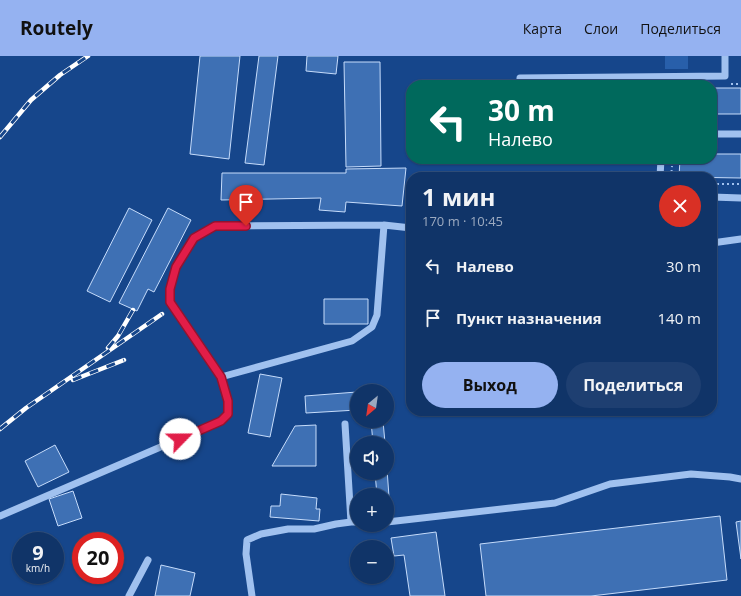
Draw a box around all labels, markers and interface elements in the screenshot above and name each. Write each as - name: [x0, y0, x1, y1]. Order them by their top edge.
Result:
- text: Routely: [20, 15, 93, 41]
- text: Карта: [523, 19, 562, 38]
- text: Слои: [584, 19, 618, 38]
- text: Поделиться: [640, 19, 721, 38]
- text: 30 m: [488, 91, 555, 129]
- icon: left: [422, 96, 474, 148]
- text: Налево: [488, 127, 553, 151]
- text: 1 мин: [422, 180, 495, 213]
- pin: [229, 185, 263, 226]
- button: close: [659, 185, 701, 227]
- icon: arrive: [235, 191, 257, 213]
- text: 170 m · 10:45: [422, 212, 503, 230]
- icon: left: [422, 255, 444, 277]
- text: Налево: [456, 256, 514, 276]
- text: 30 m: [666, 256, 701, 276]
- icon: arrive: [422, 307, 444, 329]
- text: Пункт назначения: [456, 308, 602, 328]
- text: 140 m: [657, 308, 701, 328]
- button: Выход: [422, 362, 558, 408]
- button: Поделиться: [566, 362, 701, 408]
- north arrow: [350, 384, 394, 428]
- map controls: [350, 384, 394, 584]
- position arrow: [159, 418, 201, 460]
- button: sound: [350, 436, 394, 480]
- button: +: [350, 488, 394, 532]
- speed limit sign: 20: [72, 532, 124, 584]
- text: 9: [32, 539, 44, 566]
- button: −: [350, 540, 394, 584]
- text: km/h: [26, 561, 50, 575]

